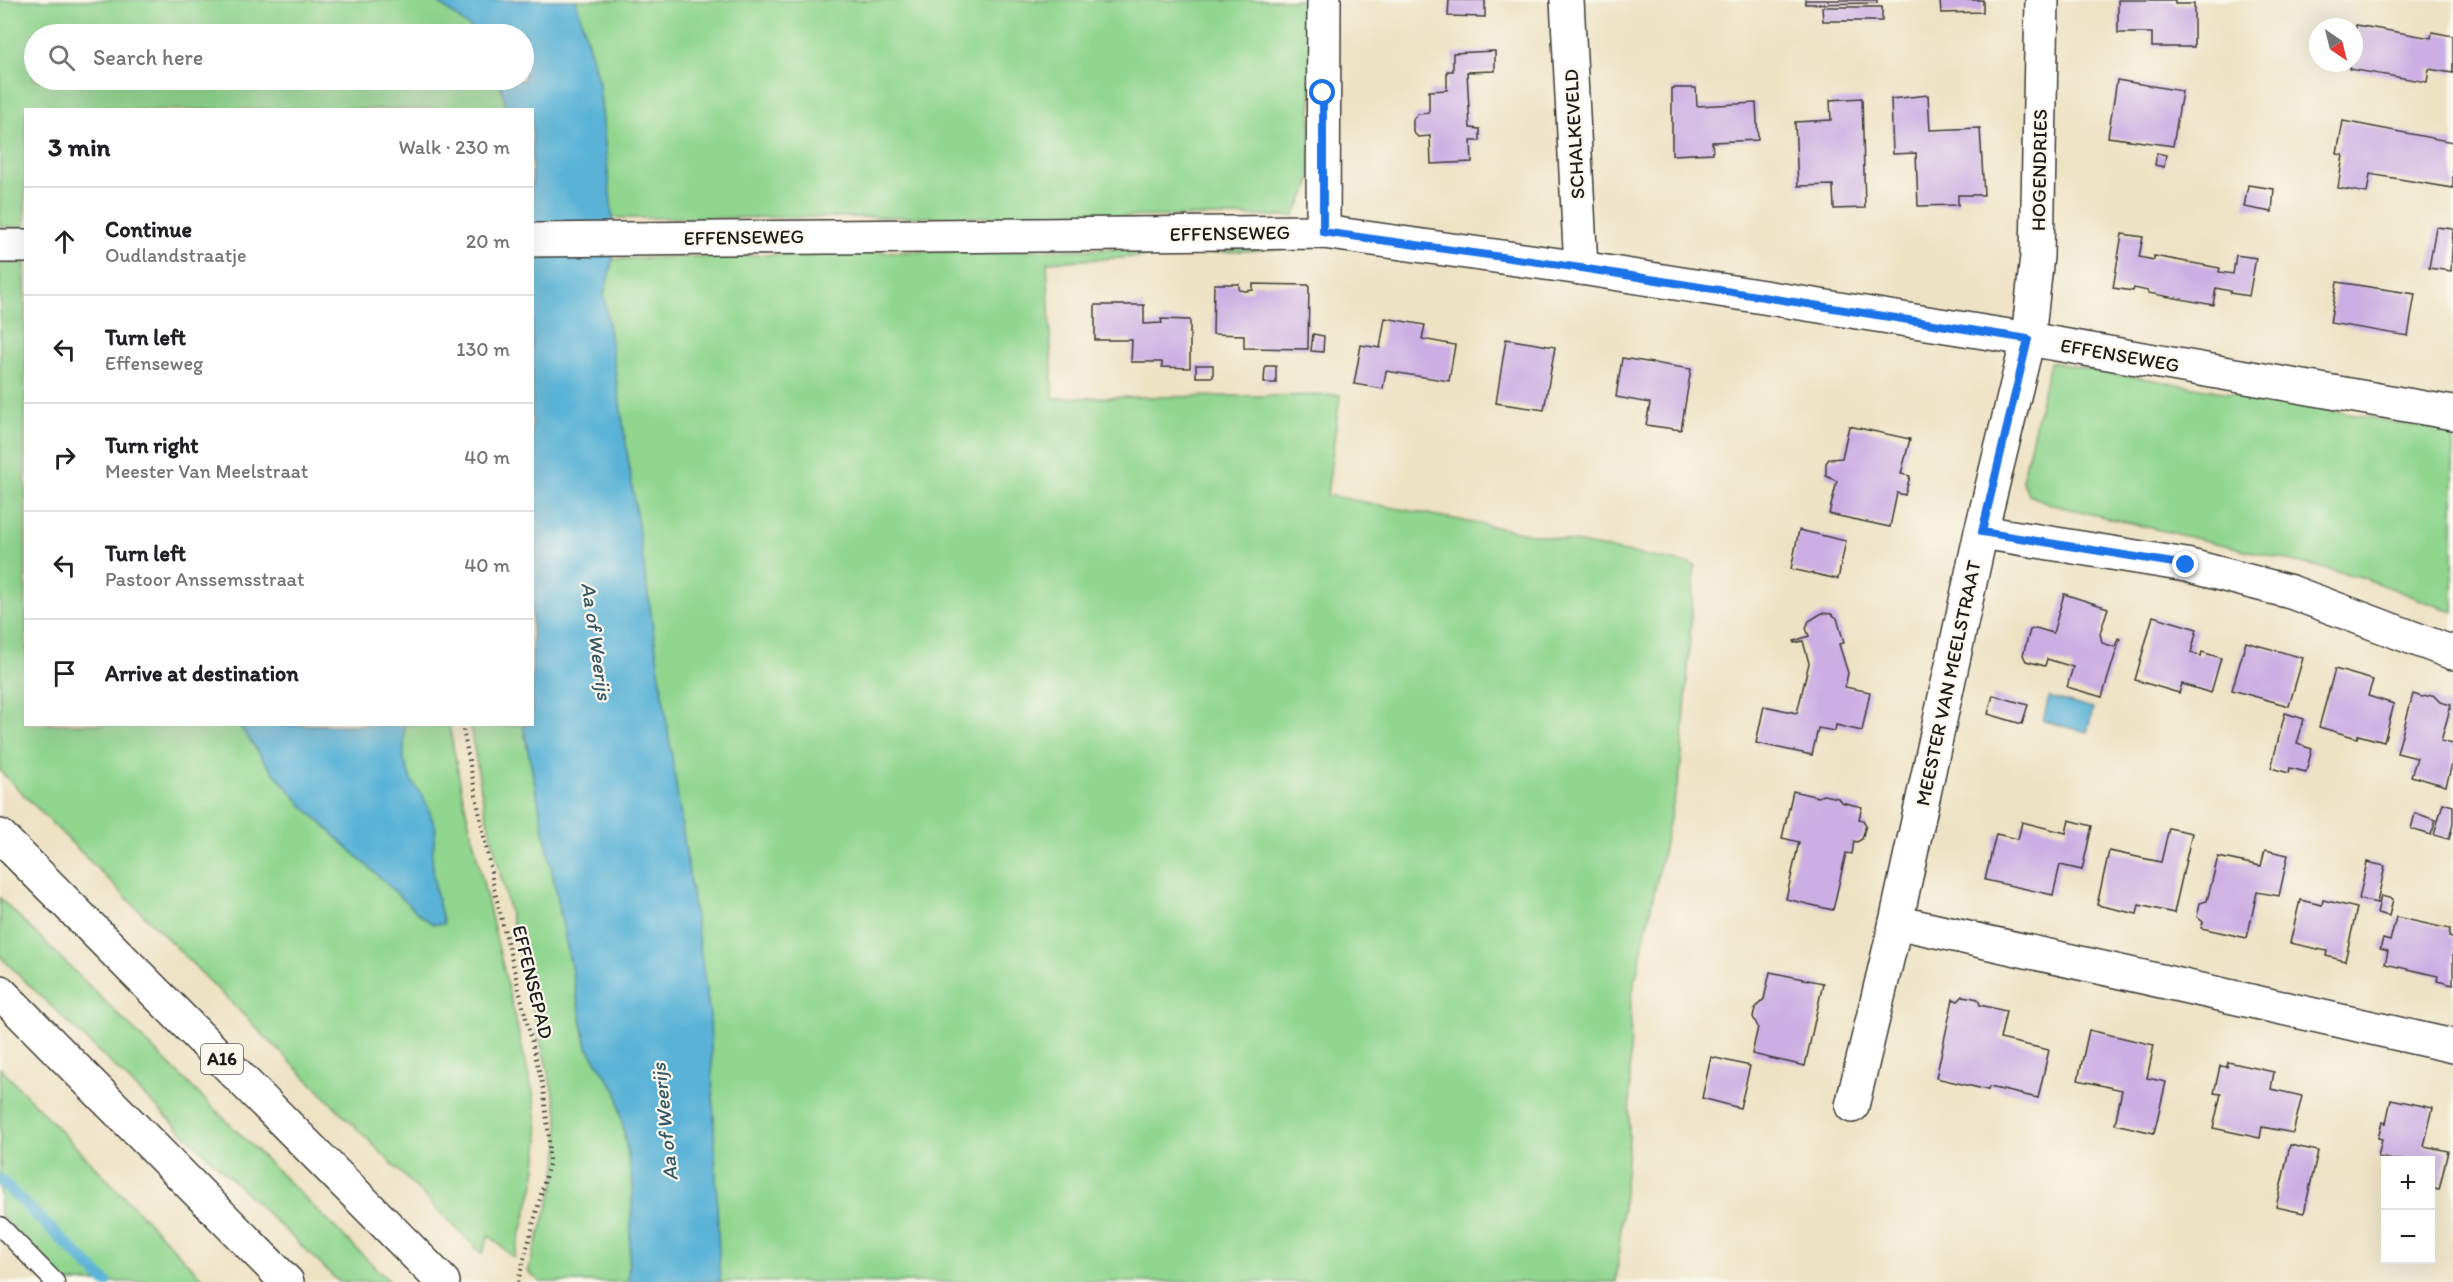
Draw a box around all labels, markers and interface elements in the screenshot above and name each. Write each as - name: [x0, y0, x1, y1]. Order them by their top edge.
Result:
- north arrow: [2309, 18, 2363, 72]
- search box: [24, 24, 534, 90]
- icon: search: [45, 41, 78, 74]
- text: Search here: [93, 44, 203, 71]
- street label: SCHALKEVELD: [1559, 68, 1589, 200]
- route start: [1309, 79, 1335, 105]
- street label: HOGENDRIES: [2026, 109, 2052, 231]
- text: 3 min: [48, 131, 110, 163]
- text: Walk · 230 m: [398, 135, 510, 159]
- text: Continue: [105, 216, 192, 243]
- street label: EFFENSEWEG: [1169, 220, 1291, 246]
- street label: EFFENSEWEG: [683, 224, 805, 250]
- icon: ahead: [48, 225, 81, 258]
- text: 20 m: [466, 229, 510, 253]
- text: Oudlandstraatje: [105, 243, 247, 267]
- text: Turn left: [105, 324, 186, 351]
- icon: left: [48, 333, 81, 366]
- street label: EFFENSEWEG: [2059, 333, 2181, 377]
- text: 130 m: [456, 337, 510, 361]
- text: Effenseweg: [105, 351, 203, 375]
- text: Turn right: [105, 432, 199, 459]
- icon: right: [48, 441, 81, 474]
- text: 40 m: [464, 445, 510, 469]
- text: Meester Van Meelstraat: [105, 459, 308, 483]
- text: Turn left: [105, 540, 186, 567]
- icon: left: [48, 549, 81, 582]
- route end: [2172, 551, 2198, 577]
- text: 40 m: [464, 553, 510, 577]
- street label: MEESTER VAN MEELSTRAAT: [1910, 558, 1986, 808]
- text: Pastoor Anssemsstraat: [105, 567, 304, 591]
- water label: Aa of Weerijs: [576, 581, 618, 703]
- icon: arrive: [48, 657, 81, 690]
- text: Arrive at destination: [105, 660, 299, 687]
- street label: EFFENSEPAD: [507, 923, 559, 1041]
- road number: A16: [201, 1044, 243, 1074]
- water label: Aa of Weerijs: [645, 1060, 683, 1182]
- map controls: [2381, 1156, 2435, 1264]
- button: +: [2381, 1156, 2435, 1210]
- button: −: [2381, 1210, 2435, 1264]

